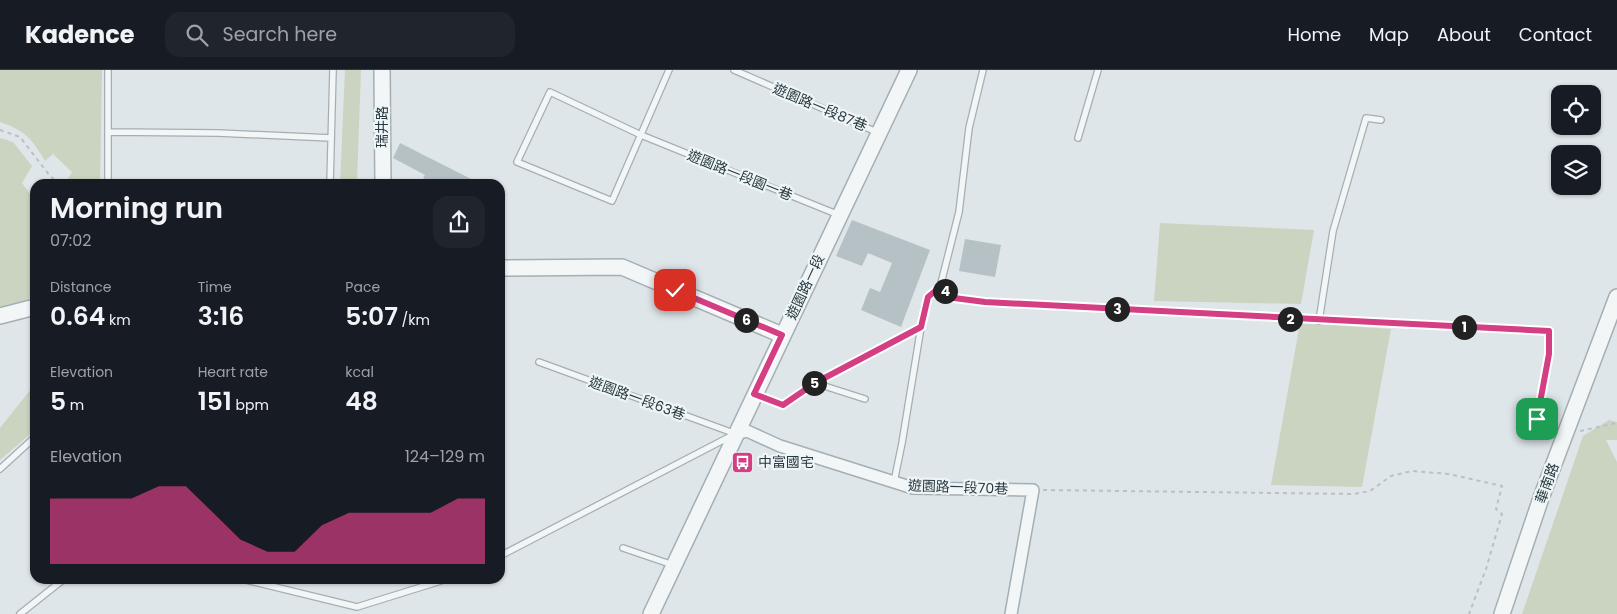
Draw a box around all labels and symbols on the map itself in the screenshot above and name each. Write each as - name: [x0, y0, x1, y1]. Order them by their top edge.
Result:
- street label: 遊園路一段87巷: [770, 78, 870, 136]
- street label: 瑞井路: [372, 106, 392, 148]
- street label: 遊園路一段園一巷: [684, 145, 796, 205]
- street label: 遊園路一段: [781, 251, 829, 323]
- pin: [654, 269, 696, 311]
- pin: 4: [932, 278, 958, 304]
- pin: 3: [1104, 296, 1130, 322]
- pin: 2: [1278, 306, 1302, 332]
- pin: 6: [734, 308, 758, 332]
- pin: 1: [1452, 314, 1476, 340]
- pin: 5: [802, 370, 826, 396]
- street label: 遊園路一段63巷: [586, 371, 688, 425]
- pin: [1516, 398, 1558, 440]
- bus stop icon: 中富國宅: [730, 450, 754, 474]
- place label: 中富國宅: [758, 452, 814, 472]
- street label: 華南路: [1530, 460, 1564, 506]
- street label: 遊園路一段70巷: [907, 475, 1009, 499]

